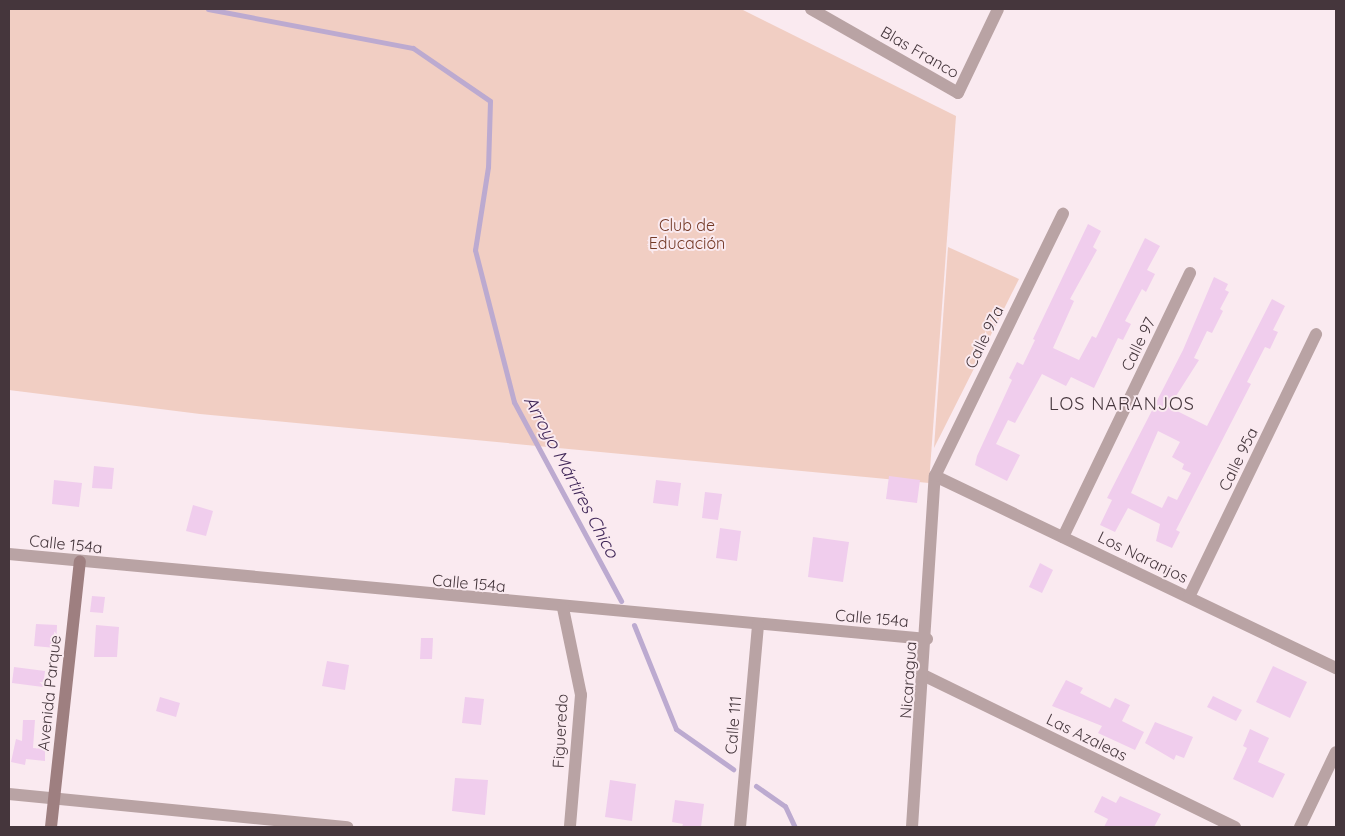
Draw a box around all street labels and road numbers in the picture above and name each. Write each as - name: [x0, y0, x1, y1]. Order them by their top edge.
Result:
- street label: Blas Franco: [877, 22, 963, 82]
- street label: Calle 97a: [961, 303, 1007, 371]
- street label: Calle 97: [1117, 314, 1159, 374]
- street label: Calle 95a: [1214, 424, 1262, 494]
- street label: Los Naranjos: [1095, 527, 1191, 587]
- street label: Calle 154a: [28, 531, 104, 557]
- street label: Calle 154a: [432, 570, 506, 596]
- street label: Calle 154a: [835, 605, 909, 631]
- street label: Avenida Parque: [33, 634, 65, 752]
- street label: Nicaragua: [896, 641, 920, 719]
- street label: Figueredo: [548, 693, 572, 769]
- street label: Calle 111: [721, 695, 745, 755]
- street label: Las Azaleas: [1043, 709, 1131, 765]

